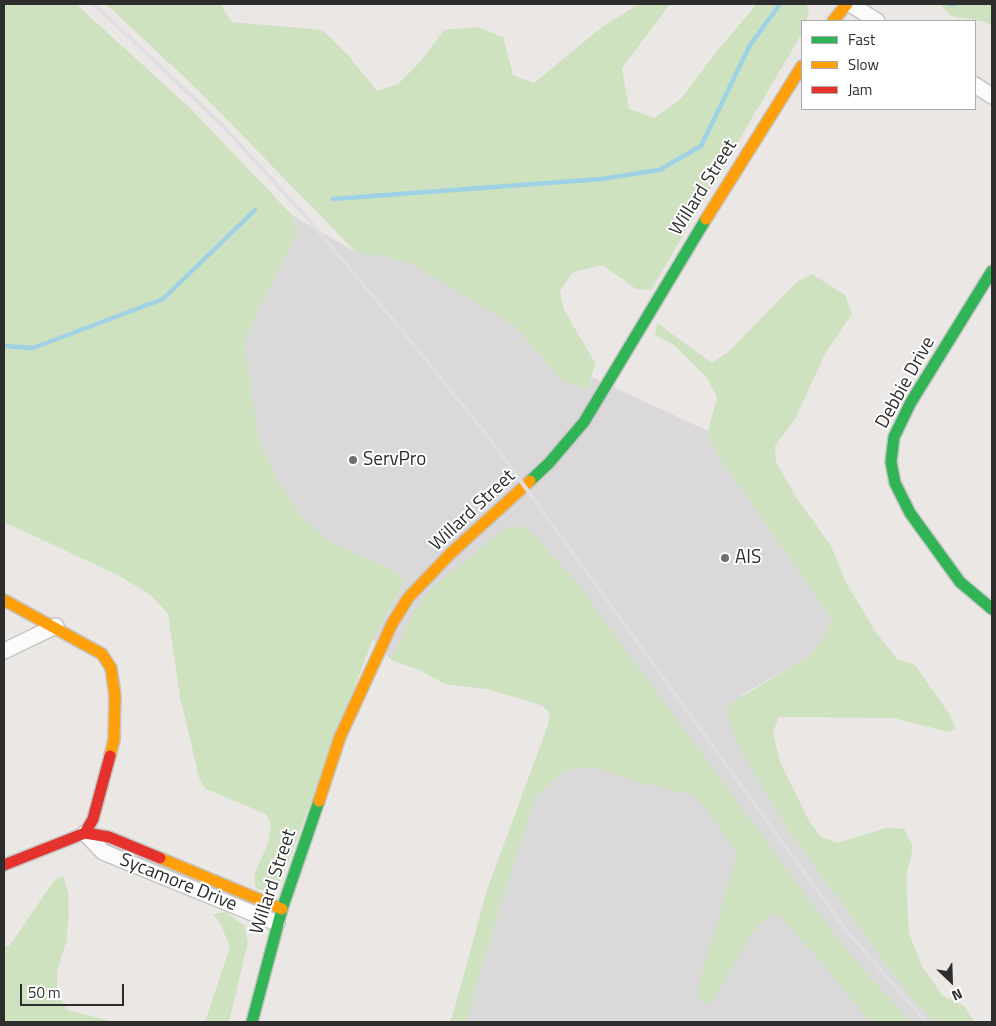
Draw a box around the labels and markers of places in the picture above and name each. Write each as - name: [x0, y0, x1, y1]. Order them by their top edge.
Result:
- place label: ServPro: [363, 449, 426, 471]
- marker: ServPro: [347, 454, 359, 466]
- place label: AIS: [735, 547, 761, 569]
- marker: AIS: [719, 552, 731, 564]

